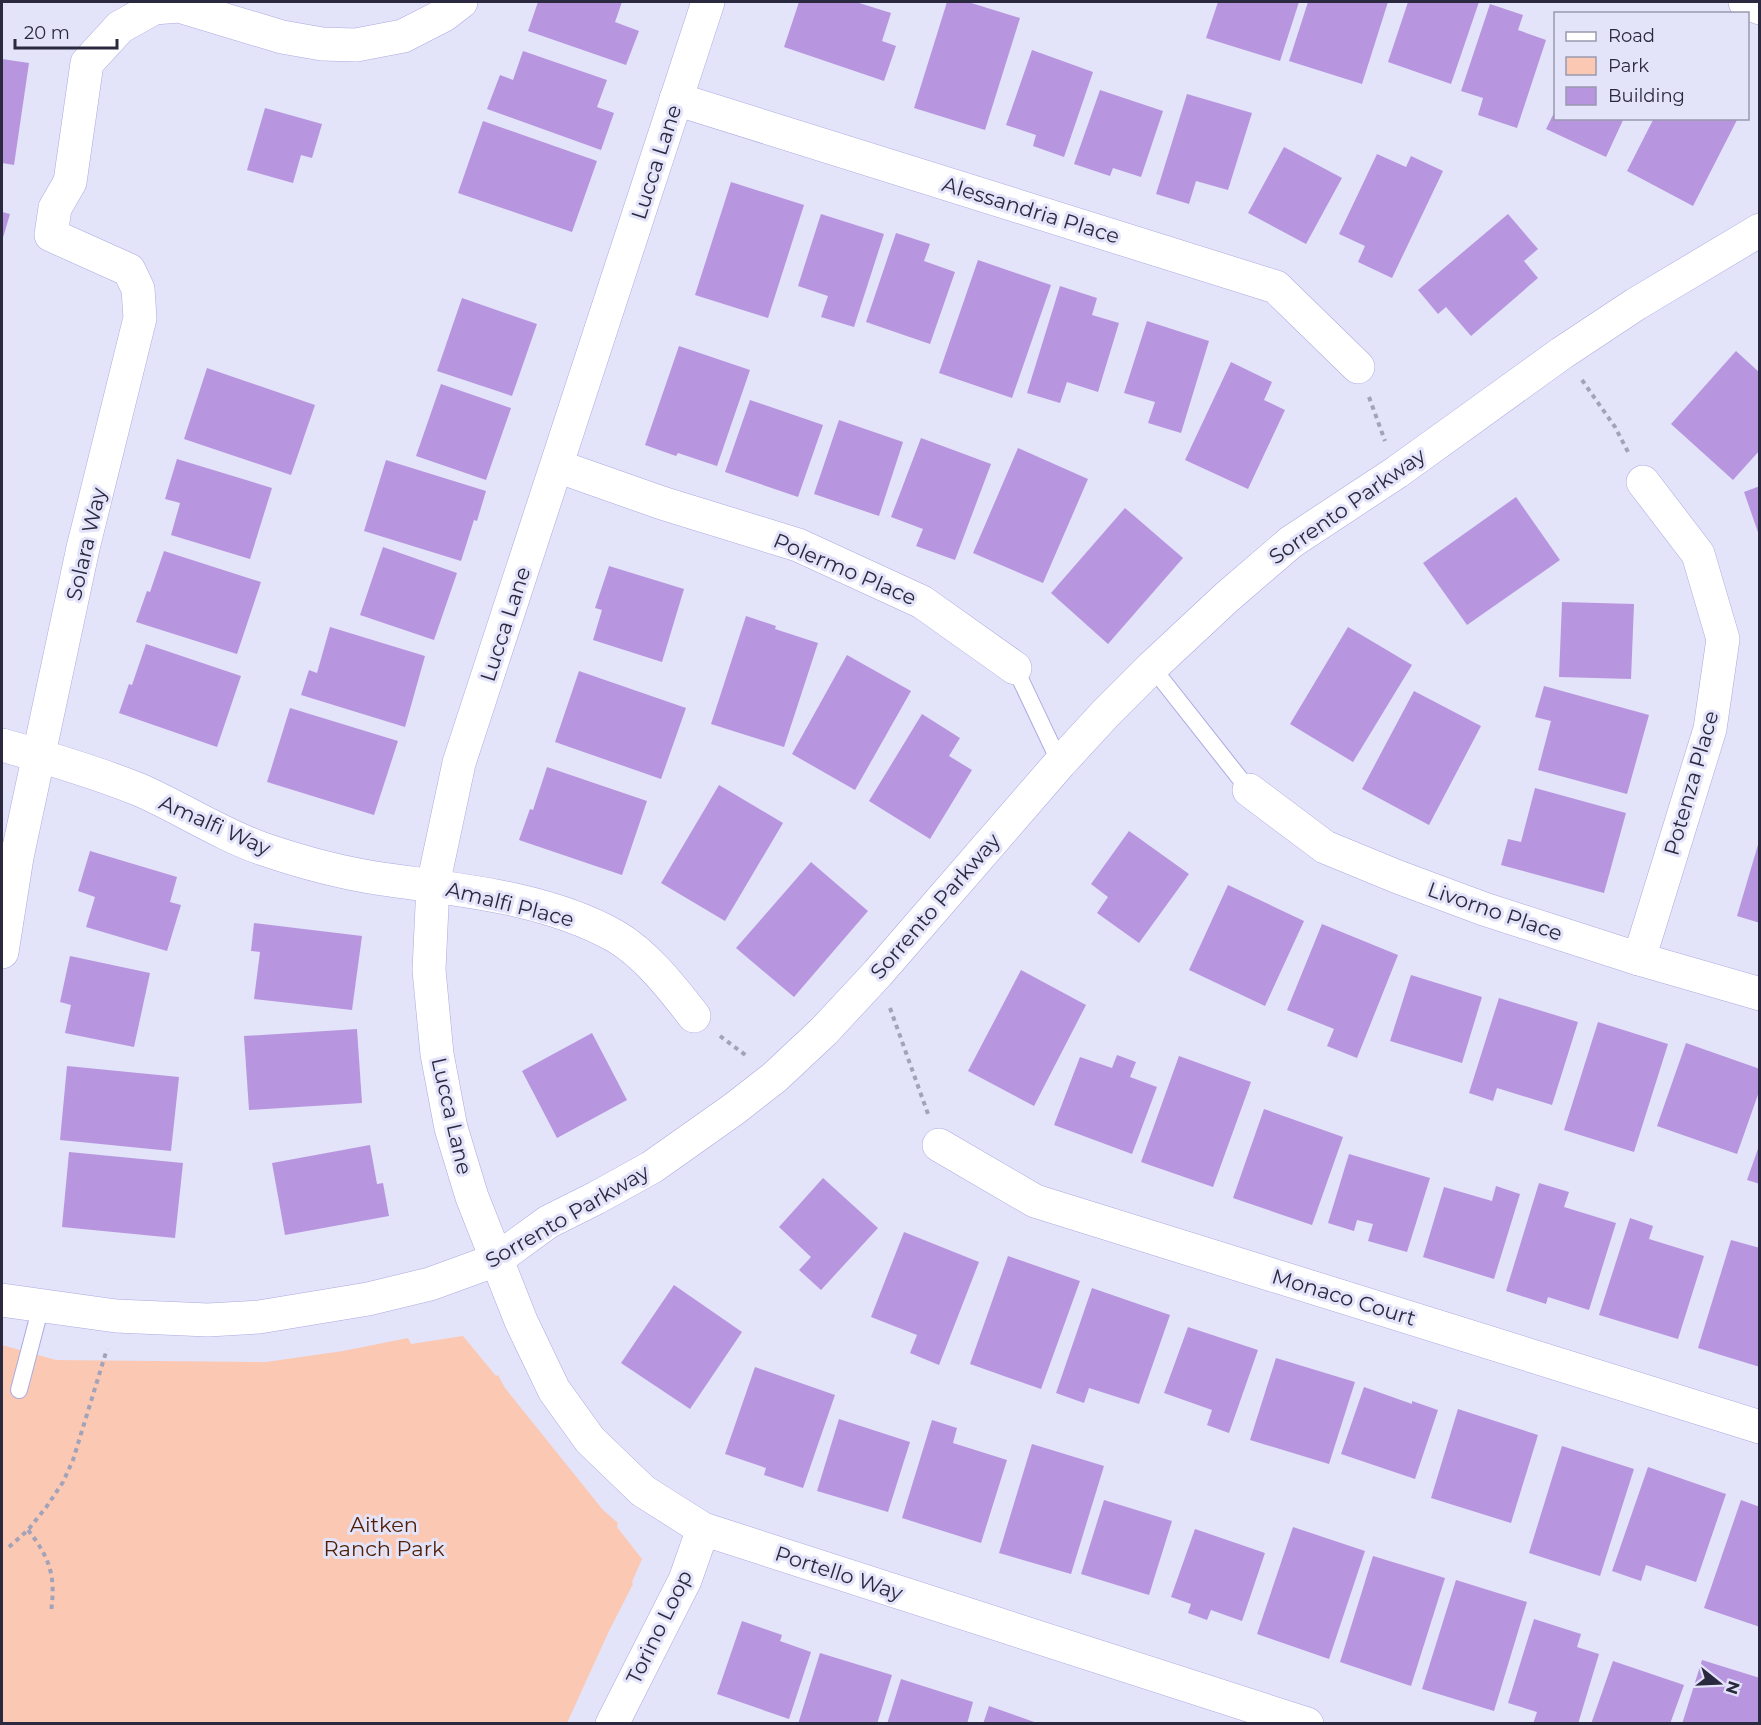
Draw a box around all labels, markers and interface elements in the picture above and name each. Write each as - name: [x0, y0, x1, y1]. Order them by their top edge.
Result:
- scale bar: [15, 12, 117, 50]
- legend: [1554, 12, 1749, 120]
- text: 20 m: [24, 22, 70, 44]
- text: Road: [1608, 25, 1655, 47]
- text: Park: [1608, 55, 1649, 77]
- text: Building: [1608, 85, 1685, 107]
- street label: Lucca Lane: [626, 101, 686, 223]
- street label: Alessandria Place: [939, 171, 1123, 249]
- street label: Sorrento Parkway: [1264, 442, 1430, 569]
- street label: Solara Way: [61, 485, 111, 603]
- street label: Polermo Place: [770, 528, 920, 610]
- street label: Lucca Lane: [475, 563, 535, 685]
- street label: Potenza Place: [1658, 708, 1724, 858]
- street label: Amalfi Way: [156, 789, 275, 861]
- street label: Sorrento Parkway: [865, 828, 1006, 984]
- street label: Amalfi Place: [443, 876, 577, 932]
- street label: Livorno Place: [1424, 876, 1566, 946]
- street label: Lucca Lane: [426, 1055, 478, 1177]
- street label: Sorrento Parkway: [481, 1159, 654, 1273]
- street label: Monaco Court: [1269, 1263, 1419, 1331]
- park label: Aitken Ranch Park: [324, 1512, 445, 1561]
- street label: Portello Way: [772, 1541, 907, 1606]
- street label: Torino Loop: [621, 1566, 697, 1688]
- north arrow: [1689, 1653, 1749, 1713]
- text: N: [1722, 1678, 1744, 1697]

